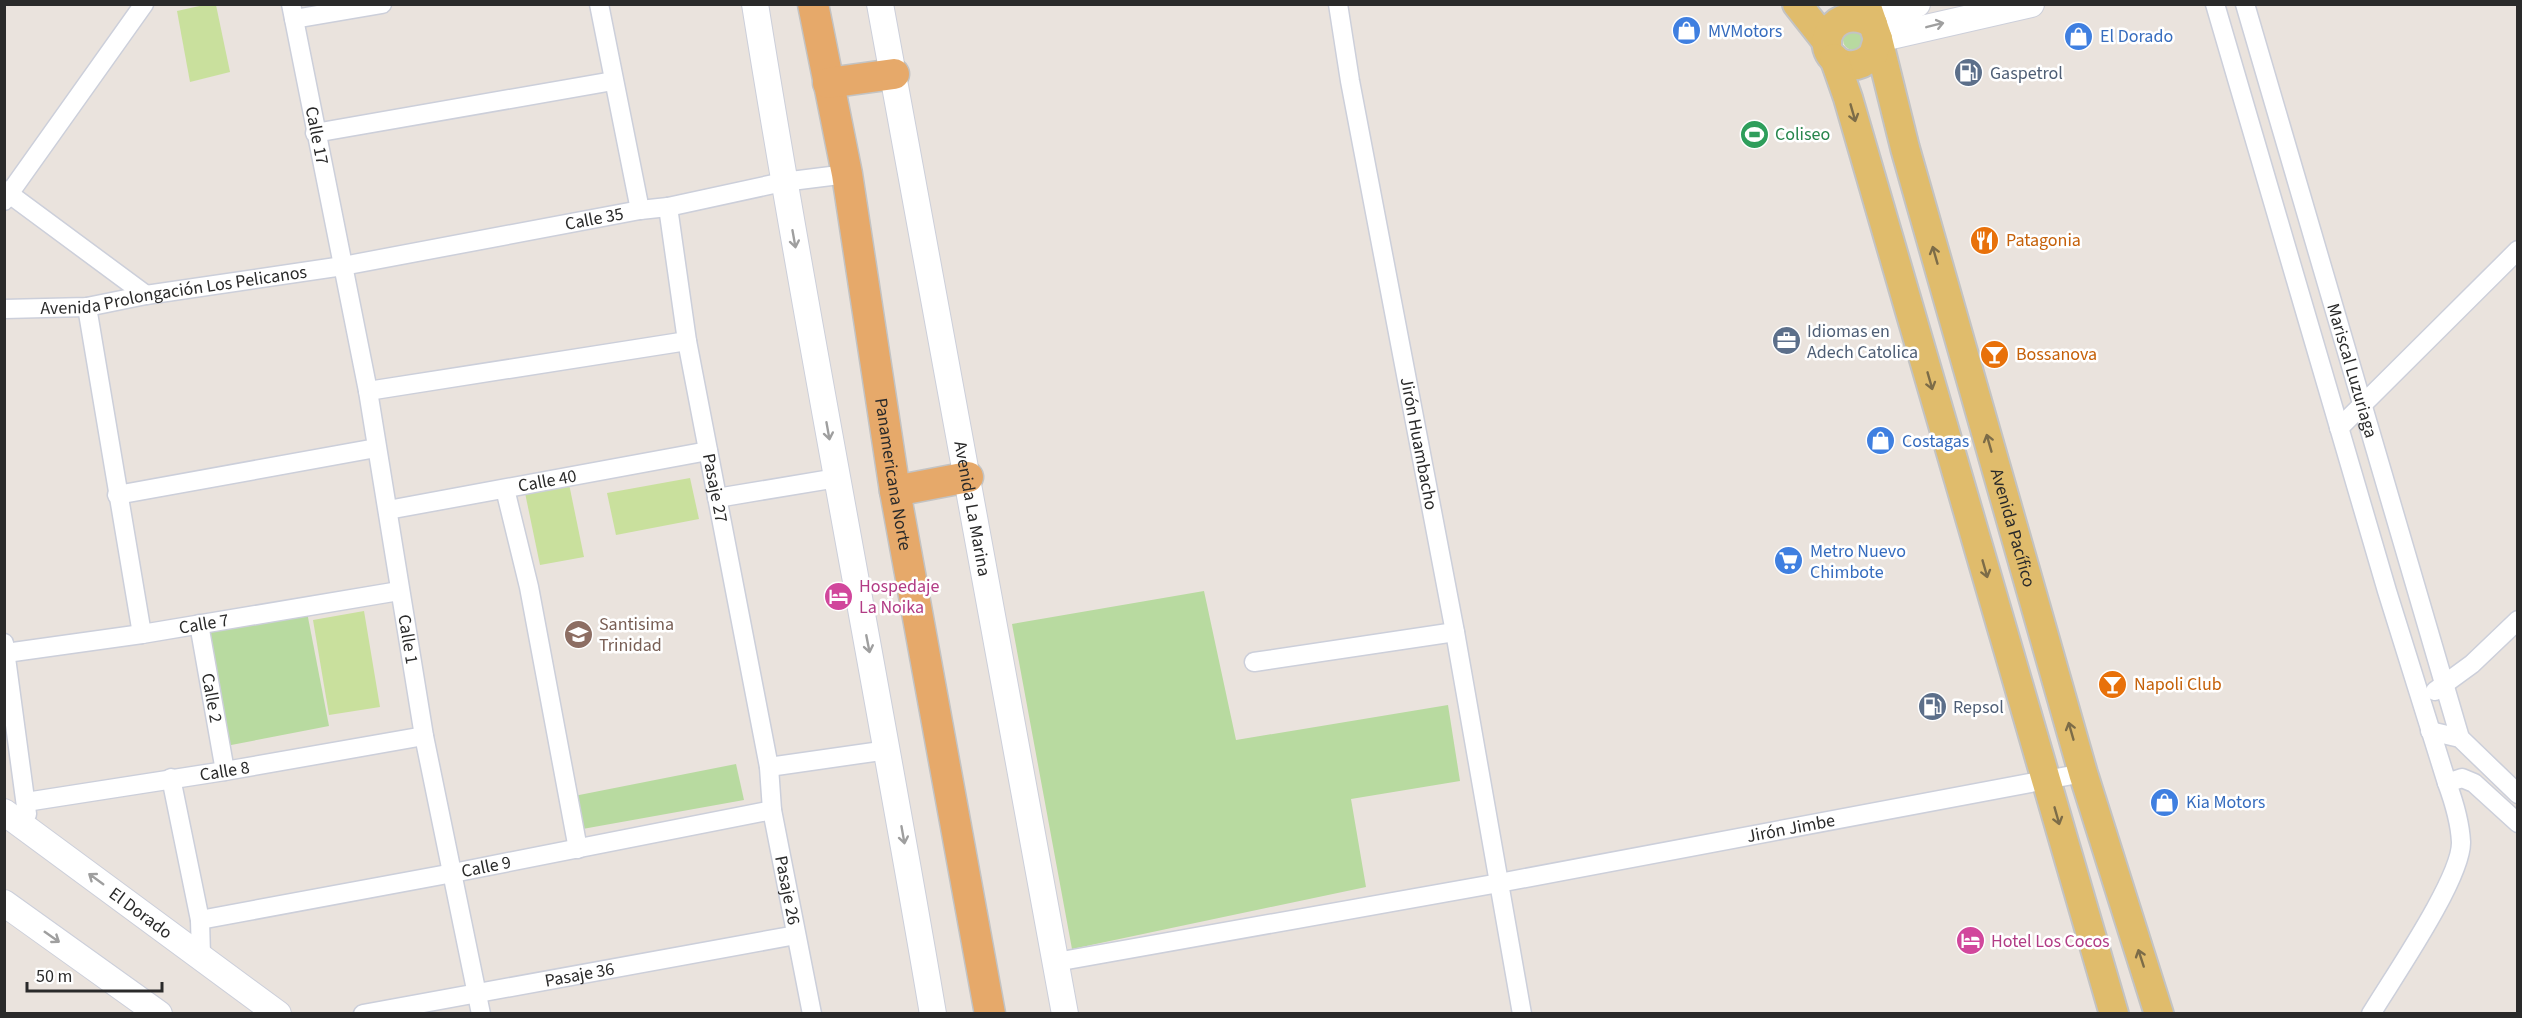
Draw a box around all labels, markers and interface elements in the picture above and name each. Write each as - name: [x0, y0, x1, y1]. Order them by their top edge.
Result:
- shop icon: MVMotors: [1671, 15, 1703, 47]
- one-way arrow: [1925, 18, 1944, 30]
- place label: MVMotors: [1708, 19, 1782, 44]
- shop icon: El Dorado: [2063, 20, 2095, 52]
- place label: El Dorado: [2100, 24, 2173, 49]
- fuel station icon: Gaspetrol: [1953, 57, 1985, 89]
- place label: Gaspetrol: [1990, 61, 2063, 86]
- street label: Calle 17: [299, 104, 335, 167]
- one-way arrow: [1848, 104, 1859, 123]
- sports icon: Coliseo: [1738, 118, 1770, 150]
- place label: Coliseo: [1775, 122, 1830, 147]
- street label: Calle 35: [563, 201, 626, 236]
- restaurant icon: Patagonia: [1969, 224, 2001, 256]
- place label: Patagonia: [2006, 228, 2081, 253]
- one-way arrow: [789, 229, 800, 249]
- one-way arrow: [1929, 246, 1941, 265]
- street label: Avenida Prolongación Los Pelicanos: [40, 259, 309, 321]
- street label: Mariscal Luzuriaga: [2321, 300, 2384, 441]
- place label: Idiomas en Adech Catolica: [1807, 319, 1918, 365]
- office icon: Idiomas en Adech Catolica: [1770, 325, 1802, 357]
- bar icon: Bossanova: [1979, 338, 2011, 370]
- place label: Bossanova: [2016, 342, 2097, 367]
- one-way arrow: [1925, 372, 1937, 391]
- street label: Jirón Huambacho: [1394, 375, 1444, 512]
- street label: Panamericana Norte: [869, 396, 918, 552]
- one-way arrow: [823, 421, 834, 441]
- shop icon: Costagas: [1865, 425, 1897, 457]
- place label: Costagas: [1902, 429, 1969, 454]
- one-way arrow: [1983, 434, 1994, 453]
- street label: Avenida La Marina: [948, 439, 997, 578]
- street label: Pasaje 27: [696, 451, 734, 525]
- street label: Calle 40: [516, 463, 579, 498]
- street label: Avenida Pacífico: [1984, 465, 2042, 590]
- place label: Metro Nuevo Chimbote: [1810, 539, 1906, 585]
- supermarket icon: Metro Nuevo Chimbote: [1773, 545, 1805, 577]
- one-way arrow: [1980, 559, 1991, 578]
- place label: Hospedaje La Noika: [859, 574, 939, 620]
- hotel icon: Hospedaje La Noika: [822, 580, 854, 612]
- street label: Calle 7: [177, 607, 231, 640]
- street label: Calle 1: [392, 612, 425, 666]
- place label: Santisima Trinidad: [599, 612, 674, 658]
- school or university icon: Santisima Trinidad: [562, 618, 594, 650]
- one-way arrow: [863, 633, 874, 653]
- bar icon: Napoli Club: [2097, 668, 2129, 700]
- street label: Calle 2: [195, 671, 229, 725]
- place label: Napoli Club: [2134, 672, 2222, 697]
- fuel station icon: Repsol: [1916, 691, 1948, 723]
- place label: Repsol: [1953, 695, 2004, 720]
- one-way arrow: [2065, 722, 2076, 741]
- street label: Calle 8: [198, 754, 251, 787]
- shop icon: Kia Motors: [2149, 786, 2181, 818]
- place label: Kia Motors: [2186, 790, 2265, 815]
- street label: Jirón Jimbe: [1745, 807, 1837, 849]
- one-way arrow: [2052, 807, 2063, 826]
- one-way arrow: [897, 825, 908, 845]
- street label: Calle 9: [459, 849, 513, 884]
- street label: Pasaje 26: [769, 853, 807, 927]
- one-way arrow: [88, 872, 104, 885]
- street label: El Dorado: [104, 881, 178, 945]
- hotel icon: Hotel Los Cocos: [1954, 925, 1986, 957]
- place label: Hotel Los Cocos: [1991, 929, 2110, 954]
- one-way arrow: [44, 931, 60, 943]
- one-way arrow: [2135, 949, 2146, 968]
- scale bar: [27, 955, 162, 993]
- street label: Pasaje 36: [543, 956, 616, 993]
- text: 50 m: [36, 964, 72, 989]

